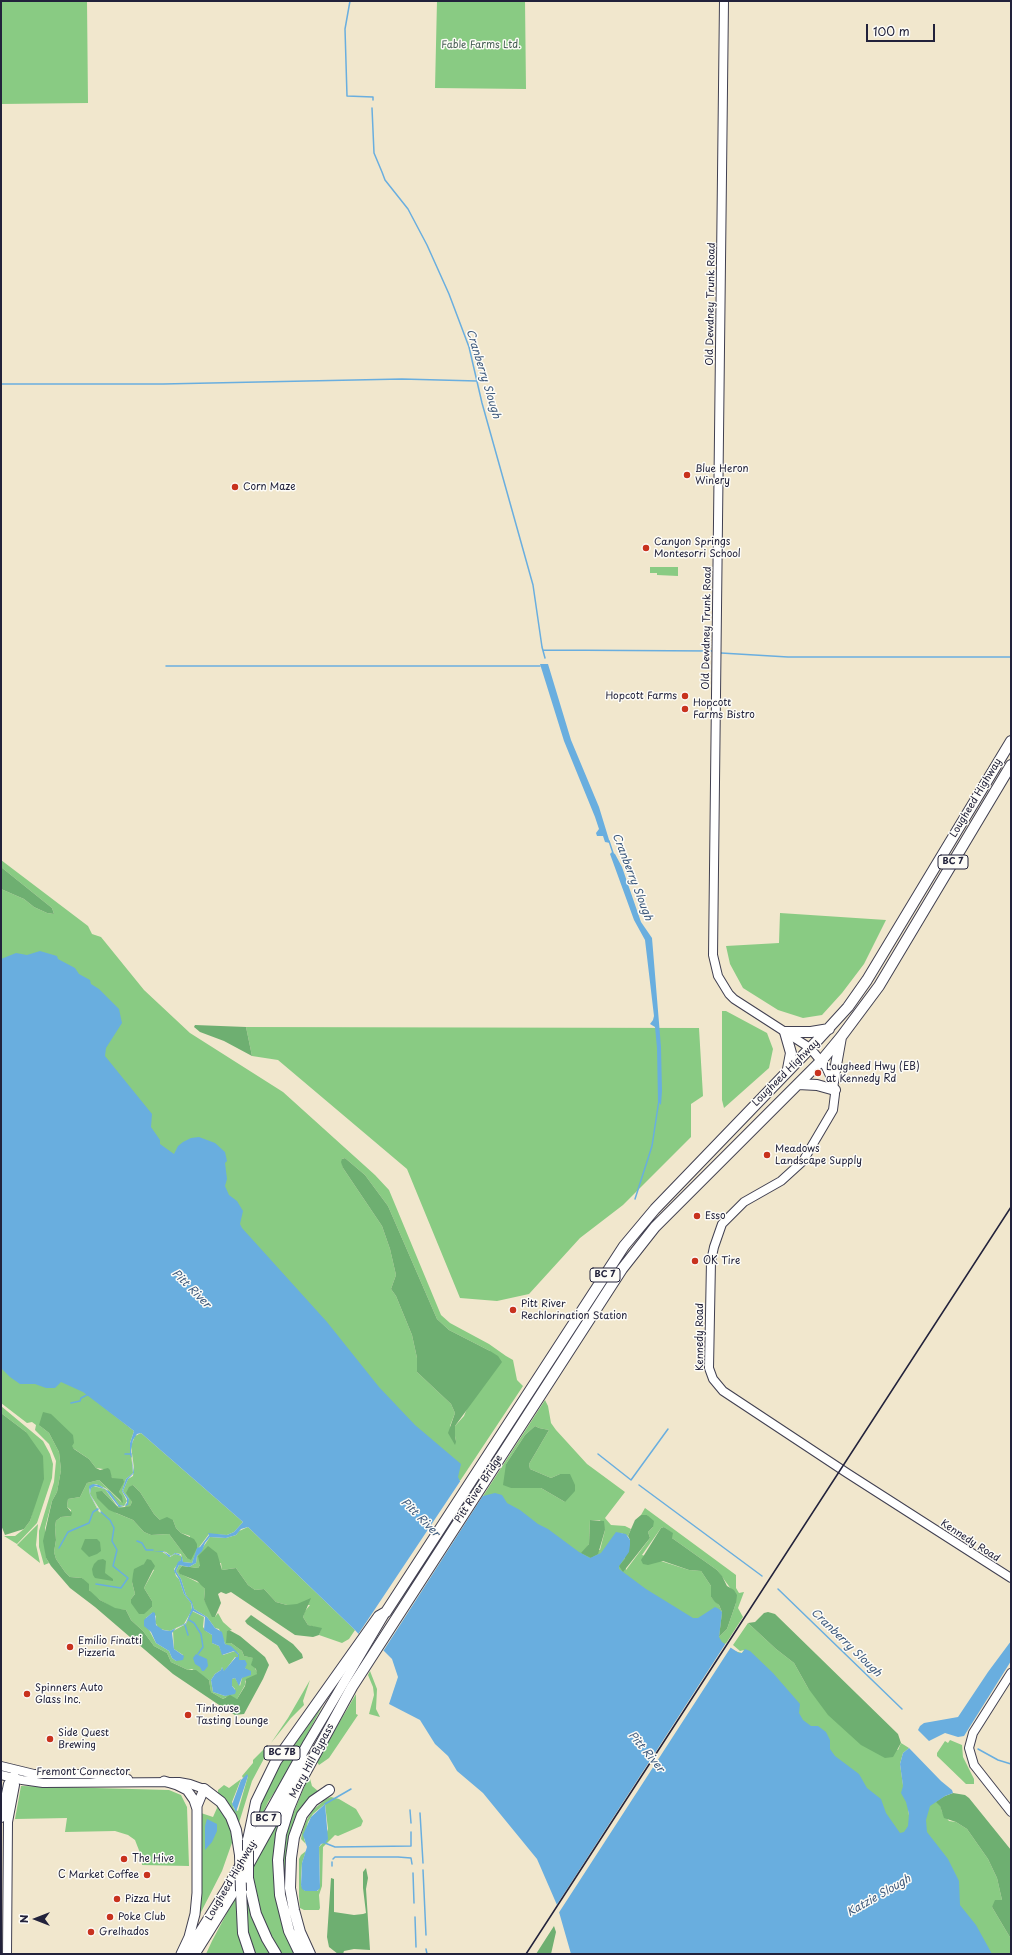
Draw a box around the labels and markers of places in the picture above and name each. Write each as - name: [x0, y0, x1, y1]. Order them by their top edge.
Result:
- place label: Blue Heron Winery: [695, 463, 749, 486]
- marker: Blue Heron Winery: [682, 470, 692, 480]
- place label: Corn Maze: [243, 481, 295, 493]
- marker: Corn Maze: [230, 482, 240, 492]
- place label: Canyon Springs Montesorri School: [654, 536, 741, 560]
- marker: Canyon Springs Montesorri School: [641, 543, 651, 553]
- place label: Hopcott Farms: [605, 690, 677, 702]
- marker: Hopcott Farms: [680, 691, 690, 701]
- place label: Hopcott Farms Bistro: [693, 697, 755, 720]
- marker: Hopcott Farms Bistro: [680, 704, 690, 714]
- place label: Lougheed Hwy (EB) at Kennedy Rd: [826, 1061, 920, 1084]
- marker: Lougheed Hwy (EB) at Kennedy Rd: [813, 1068, 823, 1078]
- place label: Meadows Landscape Supply: [775, 1143, 862, 1166]
- marker: Meadows Landscape Supply: [762, 1150, 772, 1160]
- place label: Esso: [705, 1210, 726, 1222]
- marker: Esso: [692, 1211, 702, 1221]
- place label: OK Tire: [703, 1255, 740, 1267]
- marker: OK Tire: [690, 1256, 700, 1266]
- place label: Pitt River Rechlorination Station: [521, 1298, 627, 1322]
- marker: Pitt River Rechlorination Station: [508, 1305, 518, 1315]
- place label: Emilio Finatti Pizzeria: [78, 1635, 142, 1658]
- marker: Emilio Finatti Pizzeria: [65, 1642, 75, 1652]
- place label: Spinners Auto Glass Inc.: [35, 1682, 103, 1706]
- marker: Spinners Auto Glass Inc.: [22, 1689, 32, 1699]
- place label: Tinhouse Tasting Lounge: [196, 1703, 268, 1726]
- marker: Tinhouse Tasting Lounge: [183, 1710, 193, 1720]
- place label: Side Quest Brewing: [58, 1727, 109, 1750]
- marker: Side Quest Brewing: [45, 1734, 55, 1744]
- place label: The Hive: [132, 1853, 174, 1865]
- marker: The Hive: [119, 1854, 129, 1864]
- place label: C Market Coffee: [58, 1869, 139, 1881]
- marker: C Market Coffee: [142, 1870, 152, 1880]
- place label: Pizza Hut: [125, 1893, 170, 1905]
- marker: Pizza Hut: [112, 1894, 122, 1904]
- place label: Poke Club: [118, 1911, 165, 1923]
- marker: Poke Club: [105, 1912, 115, 1922]
- place label: Grelhados: [99, 1926, 149, 1938]
- marker: Grelhados: [86, 1927, 96, 1937]

